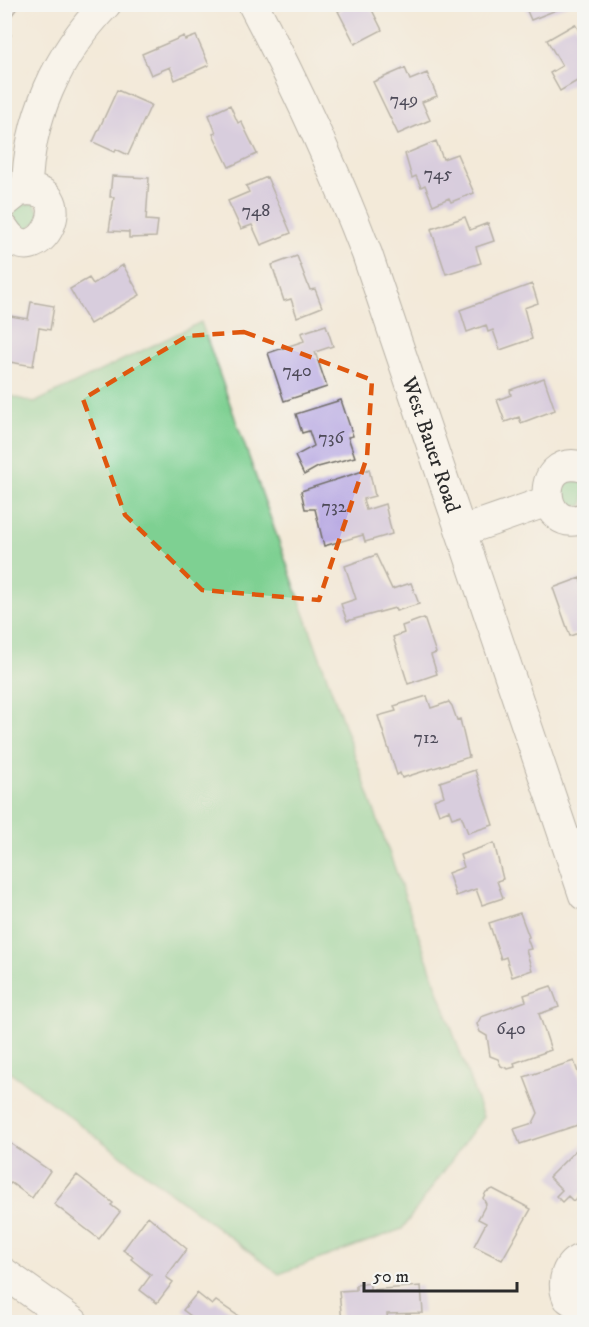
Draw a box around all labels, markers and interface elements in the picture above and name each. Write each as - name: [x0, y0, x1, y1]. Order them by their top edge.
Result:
- house number: 749: [390, 89, 418, 111]
- house number: 745: [424, 163, 452, 185]
- house number: 748: [242, 200, 270, 222]
- house number: 740: [282, 360, 312, 382]
- street label: West Bauer Road: [395, 372, 466, 517]
- house number: 736: [318, 427, 344, 449]
- house number: 732: [321, 496, 347, 518]
- house number: 712: [414, 727, 439, 749]
- house number: 640: [496, 1018, 526, 1040]
- scale bar: [364, 1255, 517, 1293]
- text: 50 m: [373, 1266, 409, 1288]

